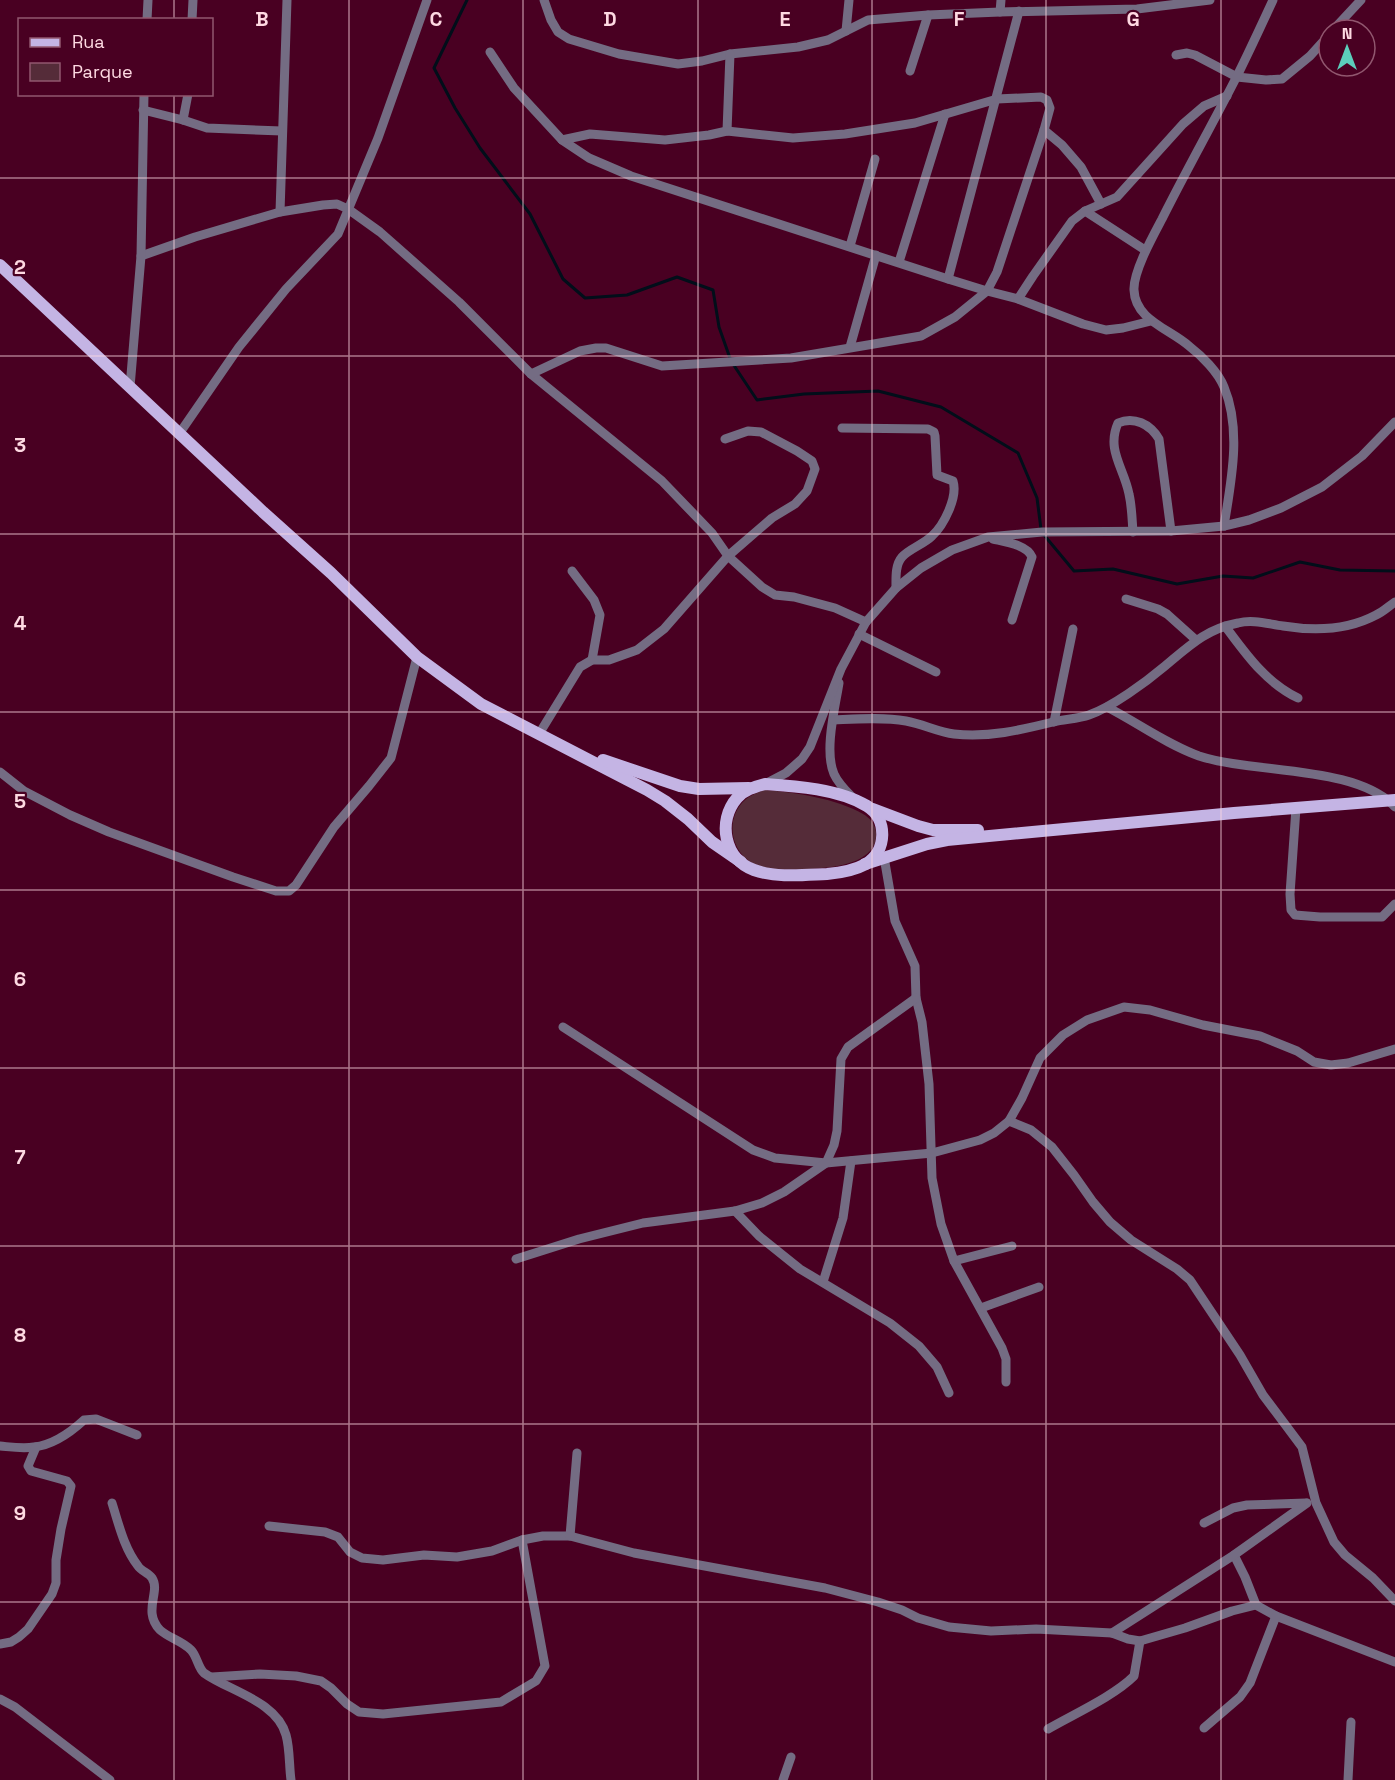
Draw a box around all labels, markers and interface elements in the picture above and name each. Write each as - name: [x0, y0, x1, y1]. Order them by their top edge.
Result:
- text: B: [255, 6, 269, 32]
- text: C: [430, 6, 443, 32]
- text: D: [603, 6, 617, 32]
- text: E: [779, 6, 791, 32]
- text: F: [954, 6, 965, 32]
- text: G: [1126, 6, 1140, 32]
- legend: [18, 18, 213, 96]
- north arrow: [1317, 18, 1377, 78]
- text: N: [1342, 23, 1352, 44]
- text: Rua: [72, 30, 105, 53]
- text: Parque: [72, 60, 133, 83]
- text: 2: [14, 254, 26, 280]
- text: 3: [14, 432, 26, 458]
- text: 4: [14, 610, 27, 636]
- text: 5: [14, 788, 26, 814]
- text: 6: [14, 966, 26, 992]
- text: 7: [14, 1144, 26, 1170]
- text: 8: [14, 1322, 26, 1348]
- text: 9: [14, 1500, 26, 1526]

